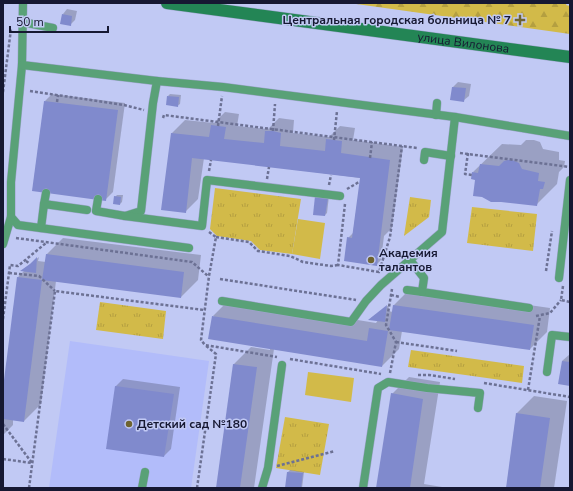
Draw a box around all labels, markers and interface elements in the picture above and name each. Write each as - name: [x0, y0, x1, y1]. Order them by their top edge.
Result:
- scale bar: [10, 8, 108, 34]
- place label: Центральная городская больница № 7: [283, 12, 511, 28]
- text: 50 m: [16, 14, 44, 30]
- marker: Центральная городская больница № 7: [514, 14, 526, 26]
- street label: улица Вилонова: [417, 29, 510, 57]
- place label: Академия талантов: [379, 245, 438, 275]
- marker: Академия талантов: [366, 255, 376, 265]
- place label: Детский сад №180: [137, 416, 247, 432]
- marker: Детский сад №180: [124, 419, 134, 429]

